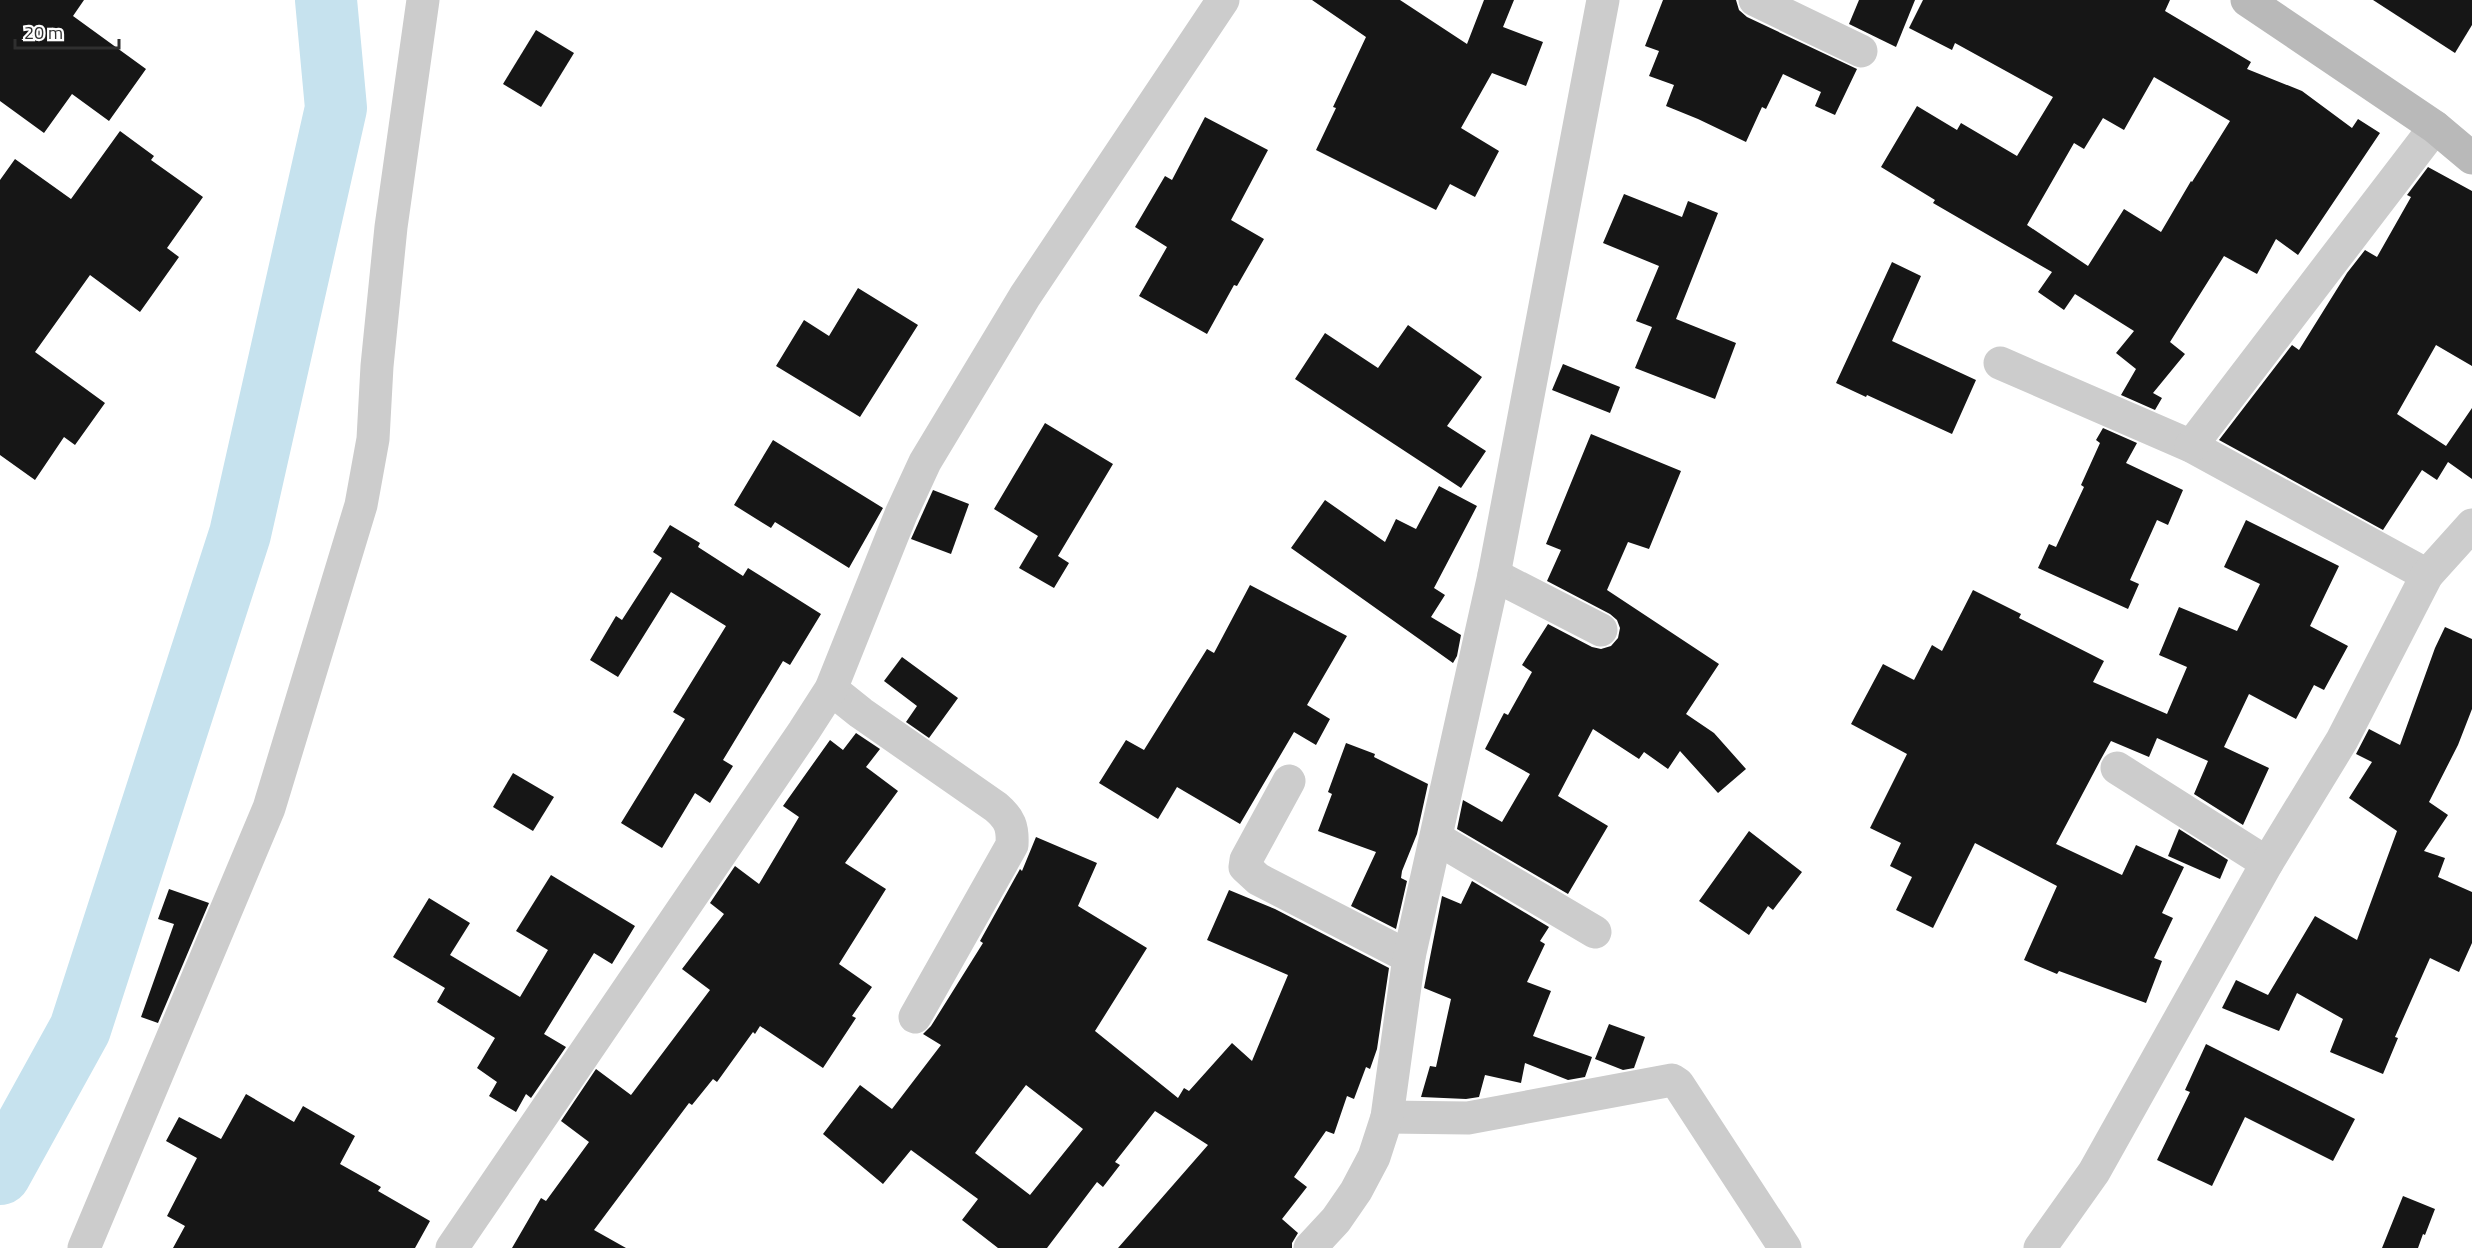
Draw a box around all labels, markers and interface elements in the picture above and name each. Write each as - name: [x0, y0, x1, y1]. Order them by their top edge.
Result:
- scale bar: [15, 12, 118, 50]
- text: 20 m: [24, 19, 63, 46]

